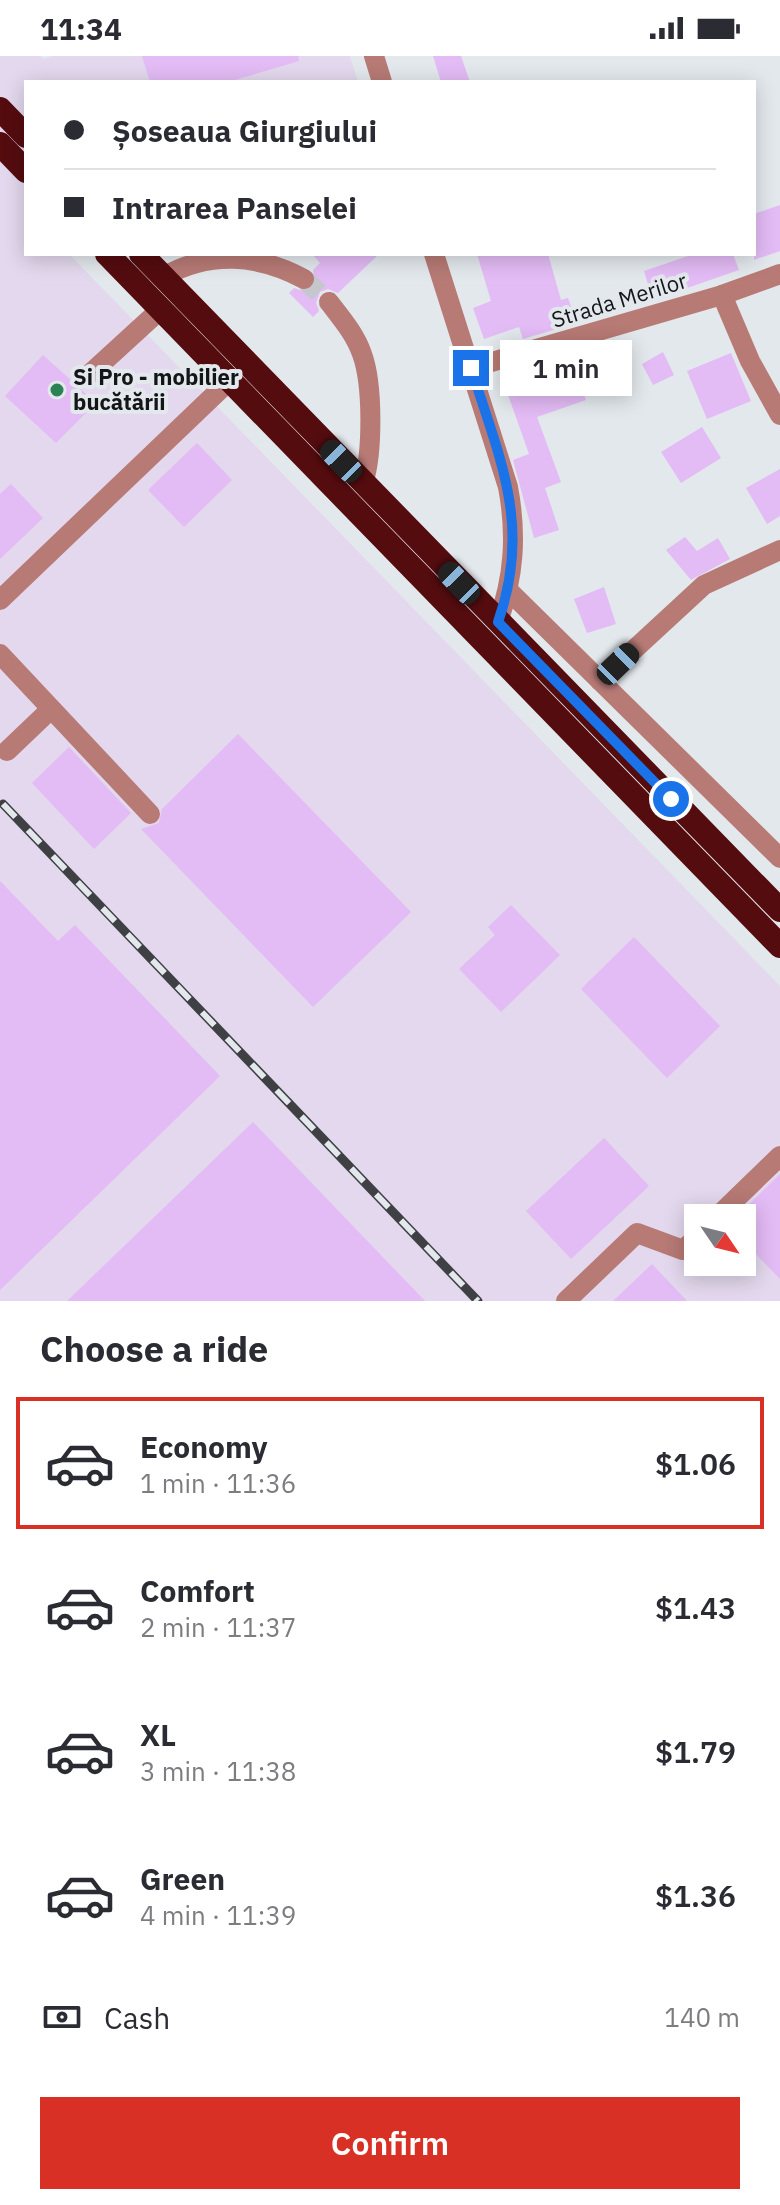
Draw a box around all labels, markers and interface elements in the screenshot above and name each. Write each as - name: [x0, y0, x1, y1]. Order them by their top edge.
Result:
- text: 11:34: [40, 9, 122, 48]
- text: Șoseaua Giurgiului: [112, 111, 377, 150]
- text: Intrarea Panselei: [112, 188, 357, 227]
- street label: Strada Merilor: [548, 265, 690, 334]
- callout: 1 min: [499, 340, 631, 396]
- route end: [453, 350, 489, 386]
- text: 1 min: [532, 351, 600, 385]
- place label: Si Pro - mobilier bucătării: [73, 362, 239, 416]
- marker: Si Pro - mobilier bucătării: [48, 381, 66, 399]
- car: [316, 435, 366, 487]
- car: [434, 557, 484, 609]
- car: [592, 639, 644, 689]
- route start: [653, 781, 689, 817]
- north arrow: [684, 1204, 756, 1276]
- map controls: [684, 1204, 756, 1276]
- text: Choose a ride: [40, 1325, 268, 1372]
- icon: car: [44, 1427, 116, 1499]
- text: Economy: [140, 1427, 268, 1466]
- text: $1.06: [655, 1444, 736, 1483]
- text: 1 min · 11:36: [140, 1466, 296, 1500]
- icon: car: [44, 1571, 116, 1643]
- text: Comfort: [140, 1571, 255, 1610]
- text: $1.43: [655, 1588, 736, 1627]
- text: 2 min · 11:37: [140, 1610, 296, 1644]
- icon: car: [44, 1715, 116, 1787]
- text: XL: [140, 1715, 176, 1754]
- text: $1.79: [655, 1732, 736, 1771]
- text: 3 min · 11:38: [140, 1754, 296, 1788]
- icon: car: [44, 1859, 116, 1931]
- text: Green: [140, 1859, 225, 1898]
- text: $1.36: [655, 1876, 736, 1915]
- text: 4 min · 11:39: [140, 1898, 296, 1932]
- icon: cash: [40, 1995, 84, 2039]
- text: Cash: [104, 1998, 170, 2037]
- text: 140 m: [664, 2000, 740, 2034]
- button: Confirm: [40, 2097, 740, 2189]

